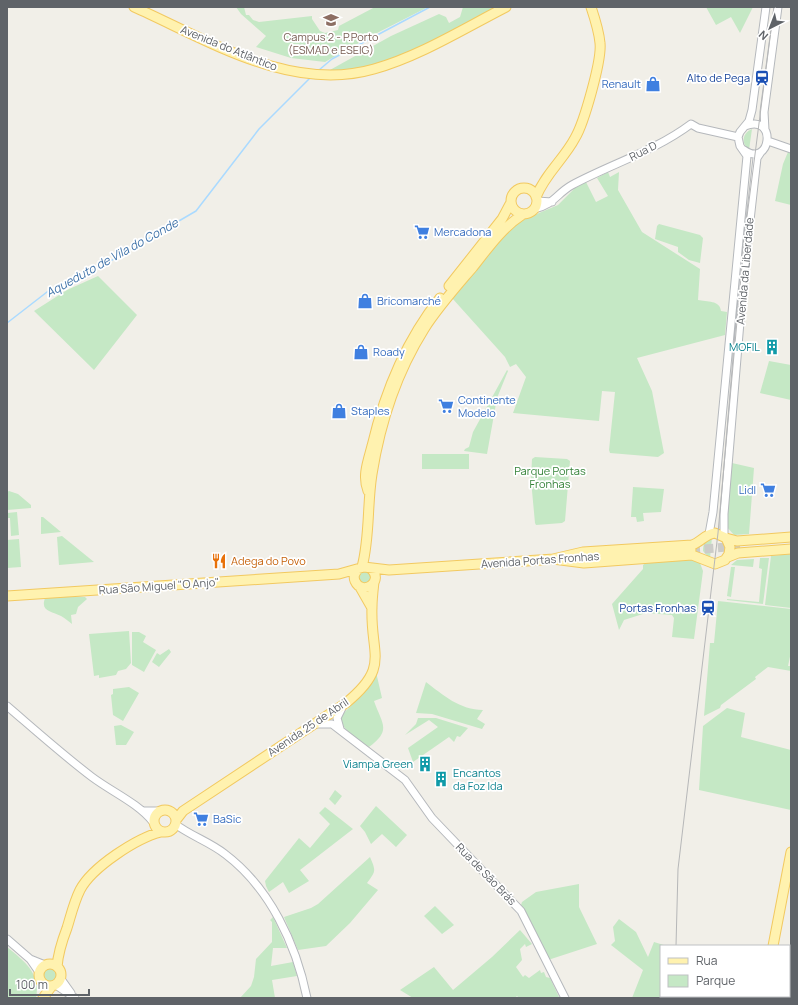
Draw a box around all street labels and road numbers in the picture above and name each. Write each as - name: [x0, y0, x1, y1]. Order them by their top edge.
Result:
- street label: Avenida do Atlântico: [179, 21, 280, 74]
- street label: Rua D: [626, 137, 659, 164]
- street label: Avenida da Liberdade: [732, 216, 757, 325]
- street label: Avenida Portas Fronhas: [480, 548, 600, 571]
- street label: Rua São Miguel "O Anjo": [98, 574, 220, 597]
- street label: Avenida 25 de Abril: [264, 694, 351, 759]
- street label: Rua de São Brás: [453, 839, 520, 908]

